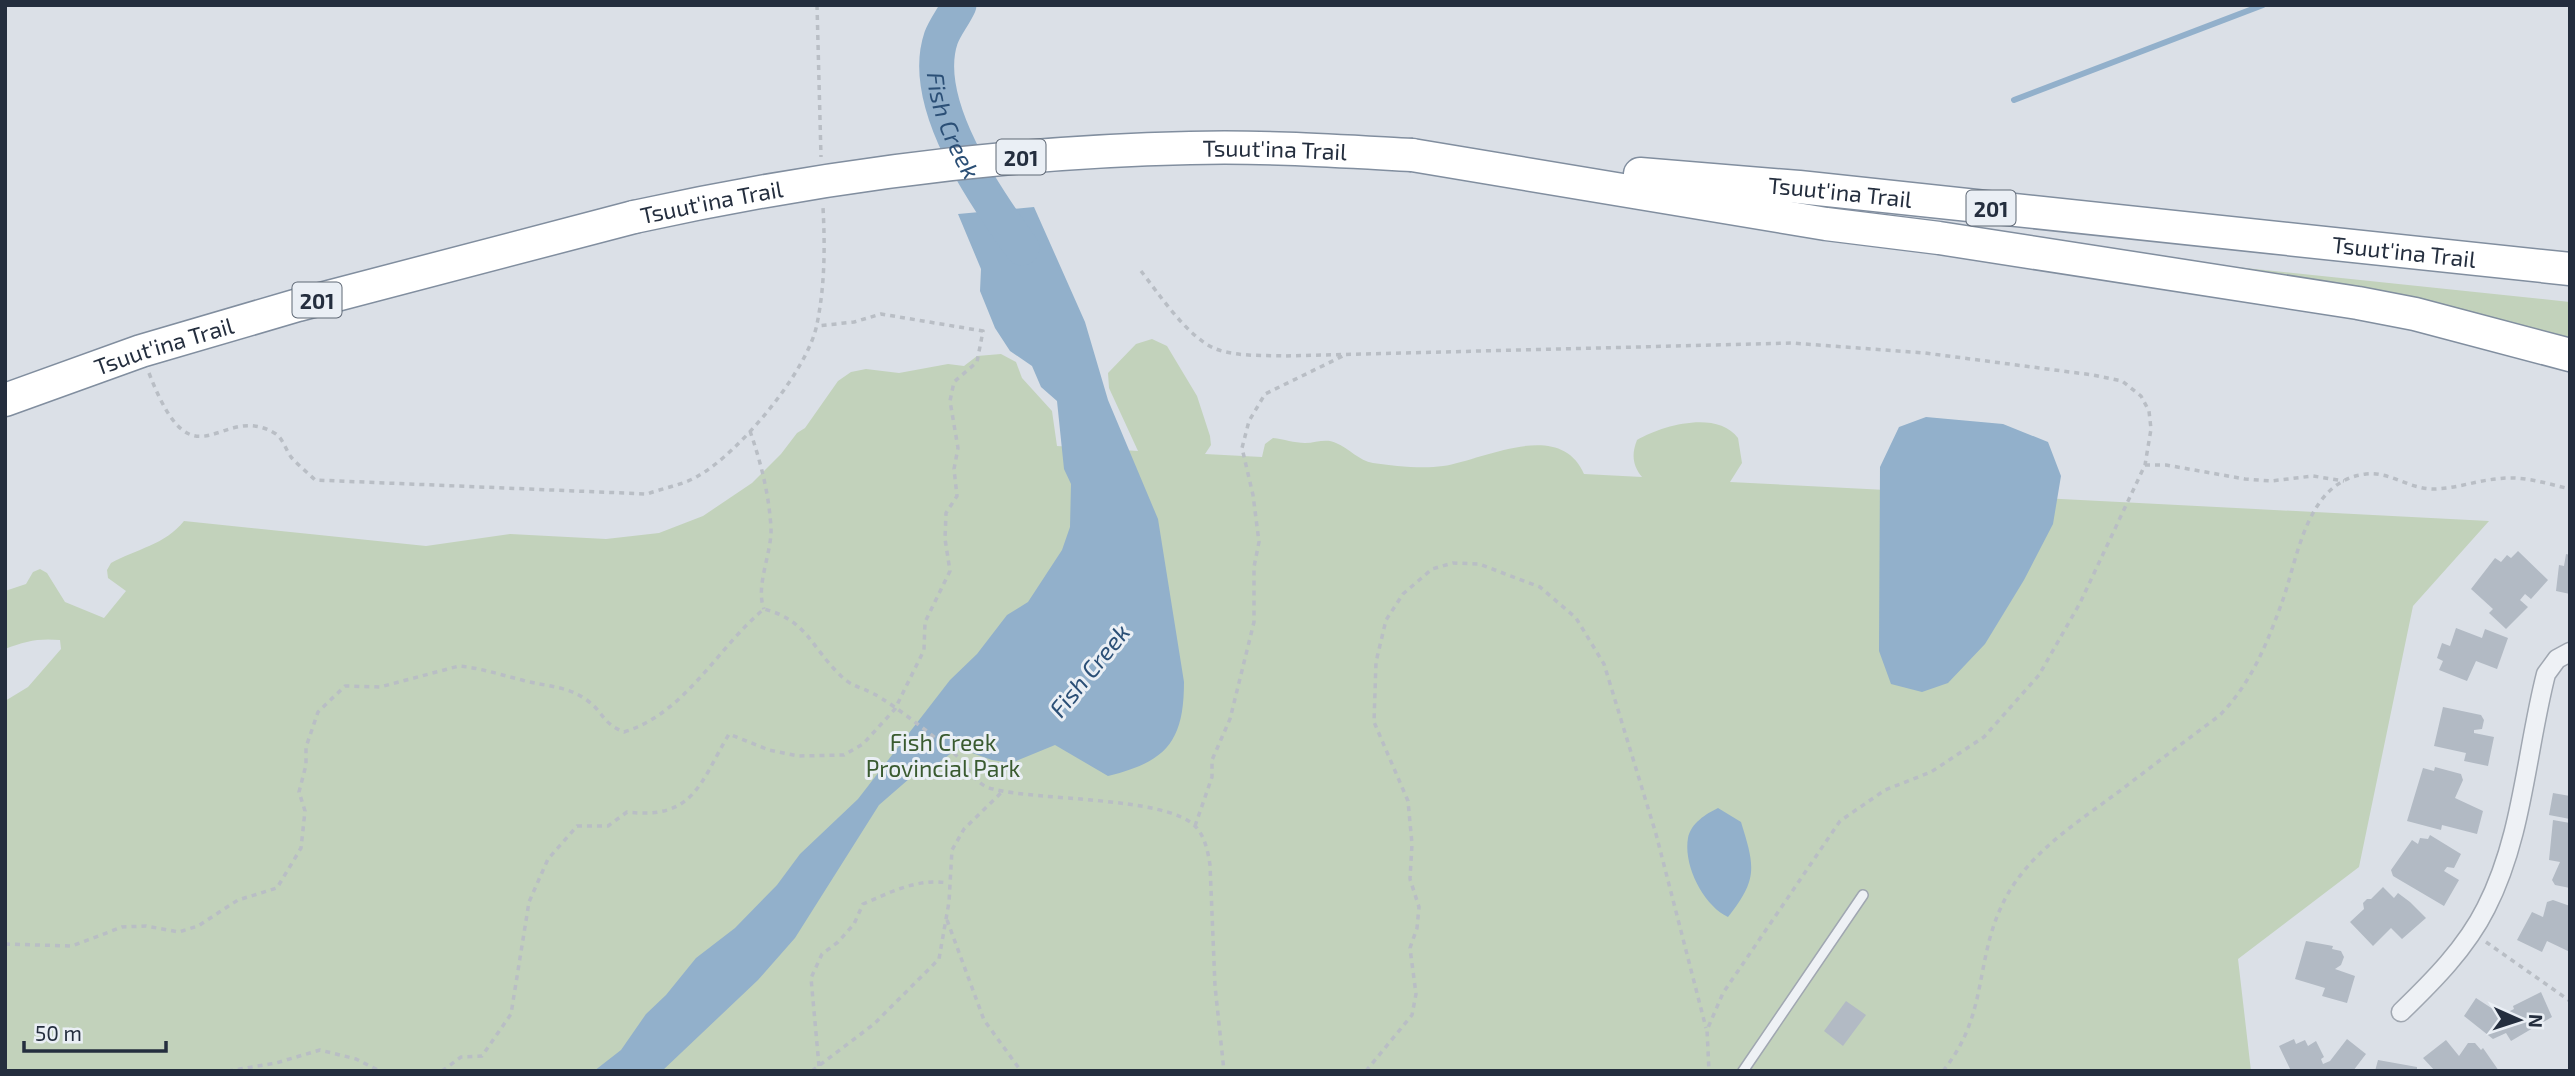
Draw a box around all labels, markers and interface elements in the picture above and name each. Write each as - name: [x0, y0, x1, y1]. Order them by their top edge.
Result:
- water label: Fish Creek: [922, 71, 987, 183]
- street label: Tsuut'ina Trail: [1202, 134, 1348, 165]
- road number: 201: [996, 140, 1046, 174]
- street label: Tsuut'ina Trail: [1767, 171, 1914, 213]
- street label: Tsuut'ina Trail: [638, 174, 785, 229]
- road number: 201: [1966, 190, 2016, 226]
- street label: Tsuut'ina Trail: [2331, 230, 2478, 273]
- road number: 201: [292, 282, 342, 318]
- street label: Tsuut'ina Trail: [90, 311, 237, 381]
- water label: Fish Creek: [1043, 618, 1135, 722]
- park label: Fish Creek Provincial Park: [866, 728, 1021, 782]
- north arrow: [2484, 985, 2554, 1055]
- scale bar: [24, 1010, 166, 1054]
- text: N: [2525, 1013, 2548, 1028]
- text: 50 m: [35, 1020, 82, 1045]

